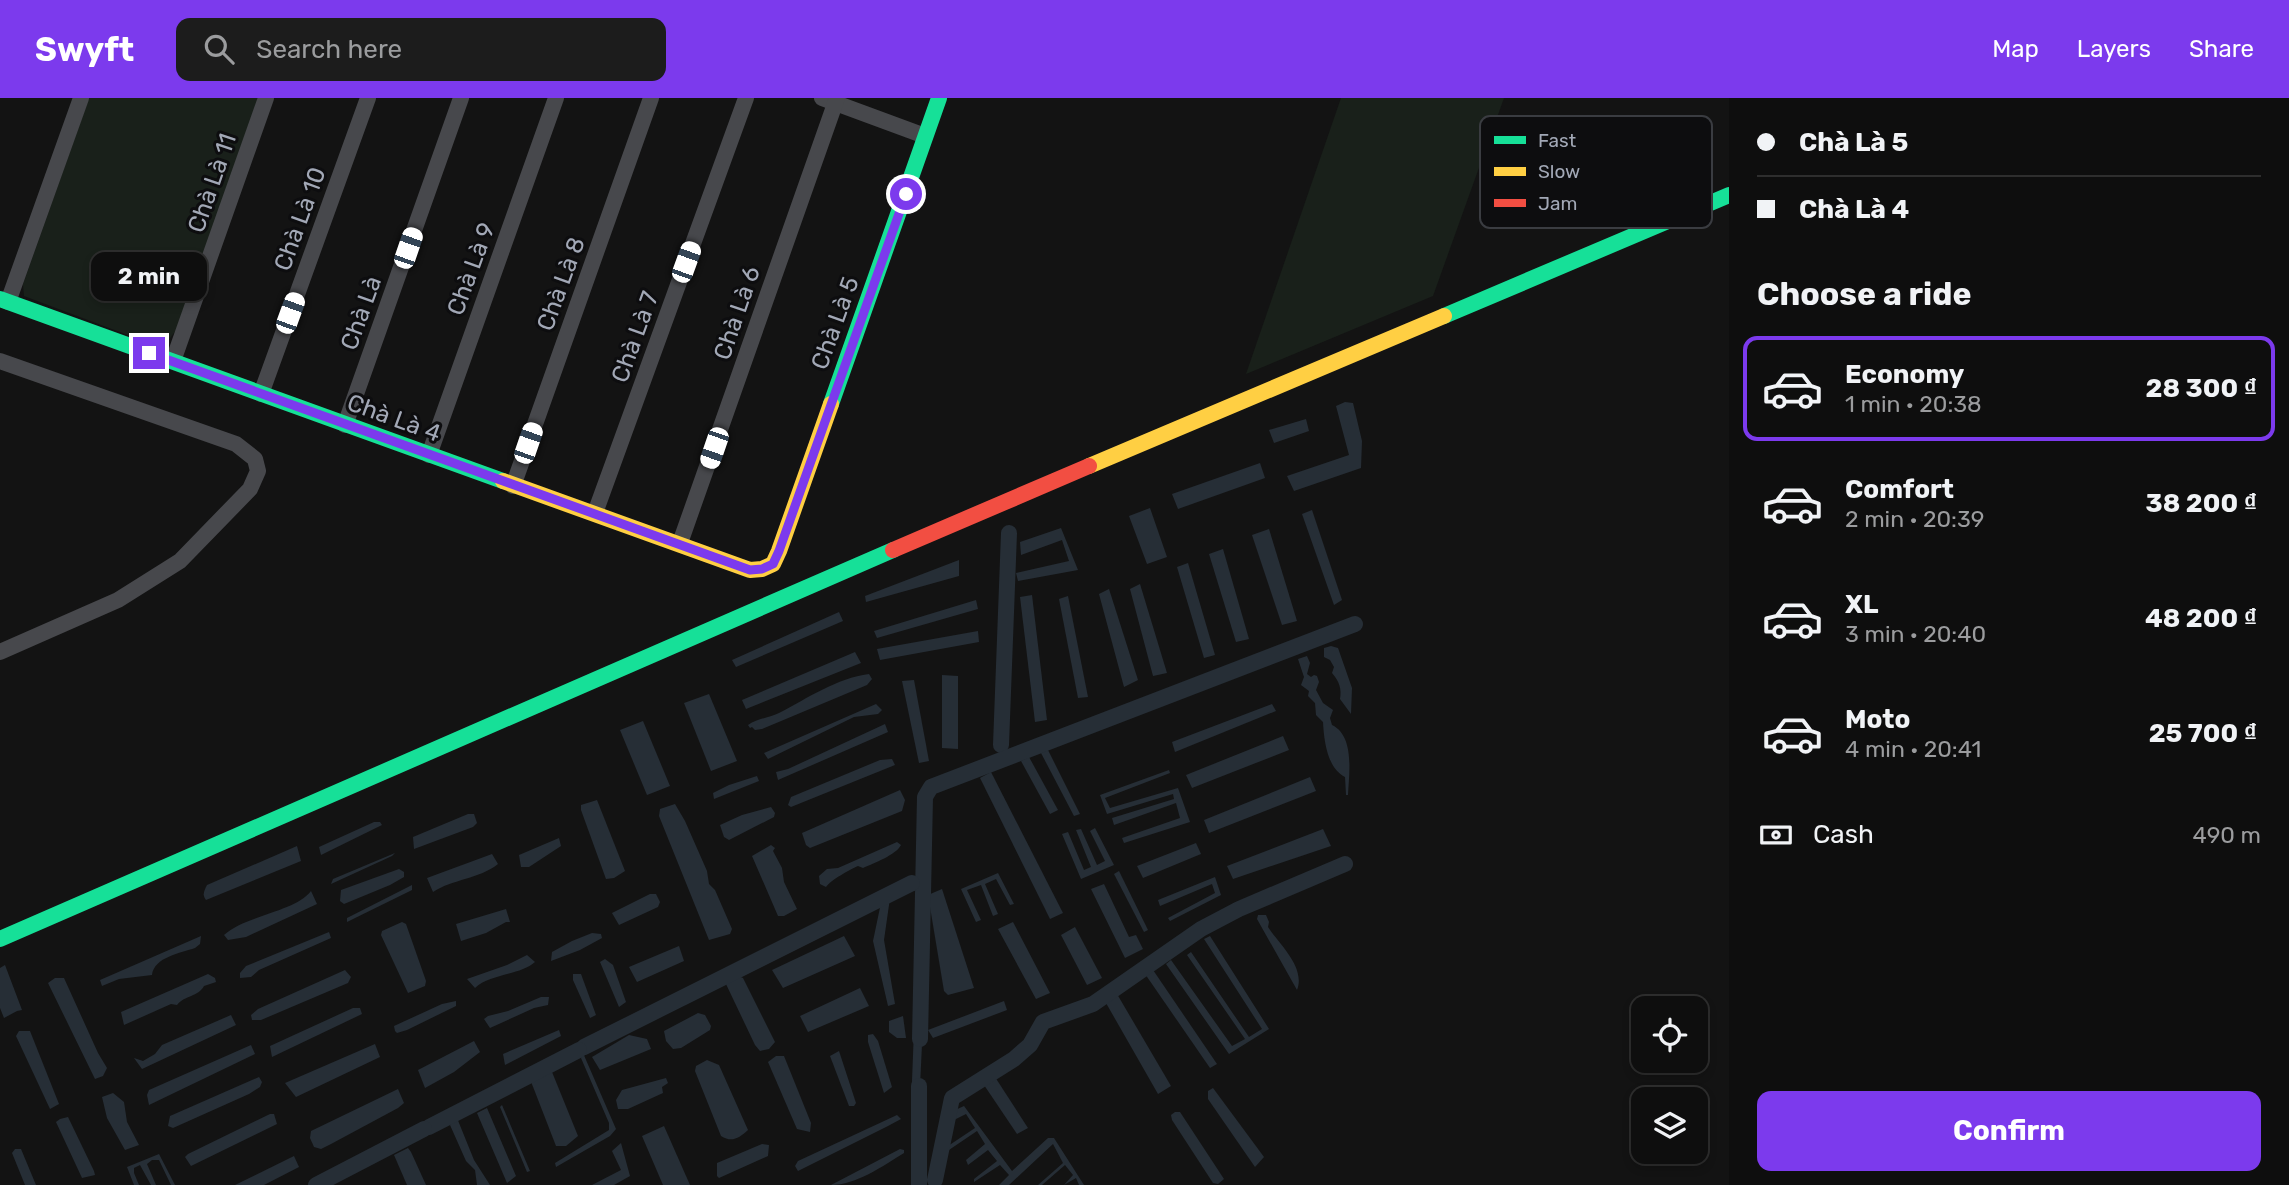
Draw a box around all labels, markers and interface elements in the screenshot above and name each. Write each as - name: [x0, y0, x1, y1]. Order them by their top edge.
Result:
- search box: [176, 18, 666, 81]
- text: Swyft: [35, 30, 134, 69]
- icon: search: [200, 30, 238, 68]
- text: Search here: [256, 34, 402, 65]
- text: Map: [1992, 35, 2039, 63]
- text: Layers: [2077, 35, 2151, 63]
- text: Share: [2189, 35, 2254, 63]
- legend: [1480, 116, 1712, 228]
- text: Chà Là 5: [1799, 127, 1908, 158]
- text: Fast: [1538, 129, 1577, 152]
- street label: Chà Là 11: [182, 130, 242, 236]
- text: Slow: [1538, 160, 1580, 183]
- street label: Chà Là 10: [268, 164, 332, 274]
- route start: [890, 178, 922, 210]
- text: Jam: [1538, 192, 1577, 215]
- text: Chà Là 4: [1799, 194, 1909, 225]
- street label: Chà Là 9: [441, 219, 501, 319]
- car: [392, 225, 425, 271]
- street label: Chà Là 8: [531, 233, 591, 335]
- car: [669, 239, 704, 285]
- callout: 2 min: [91, 252, 207, 300]
- text: 2 min: [118, 262, 180, 290]
- street label: Chà Là 6: [708, 263, 766, 363]
- street label: Chà Là: [335, 272, 387, 354]
- street label: Chà Là 5: [805, 273, 865, 373]
- text: Choose a ride: [1757, 275, 1971, 313]
- street label: Chà Là 7: [606, 288, 664, 386]
- car: [273, 290, 308, 336]
- route end: [133, 337, 165, 369]
- icon: car: [1761, 357, 1824, 420]
- text: Economy: [1845, 359, 1964, 390]
- text: 28 300 ₫: [2146, 373, 2257, 404]
- street label: Chà Là 4: [344, 388, 445, 448]
- text: 1 min · 20:38: [1845, 390, 1982, 418]
- car: [512, 420, 545, 466]
- car: [698, 425, 731, 471]
- icon: car: [1761, 472, 1824, 535]
- text: Comfort: [1845, 474, 1954, 505]
- text: 38 200 ₫: [2146, 488, 2257, 519]
- text: 2 min · 20:39: [1845, 505, 1984, 533]
- icon: car: [1761, 587, 1824, 650]
- text: XL: [1845, 589, 1878, 620]
- text: 48 200 ₫: [2145, 603, 2257, 634]
- text: 3 min · 20:40: [1845, 620, 1986, 648]
- icon: car: [1761, 702, 1824, 765]
- text: Moto: [1845, 704, 1910, 735]
- text: 25 700 ₫: [2149, 718, 2257, 749]
- text: 4 min · 20:41: [1845, 735, 1981, 763]
- icon: cash: [1757, 816, 1795, 854]
- text: Cash: [1813, 819, 1874, 850]
- text: 490 m: [2193, 821, 2261, 849]
- map controls: [1631, 996, 1708, 1164]
- button: locate: [1631, 996, 1708, 1073]
- button: layers: [1631, 1087, 1708, 1164]
- button: Confirm: [1757, 1091, 2261, 1171]

